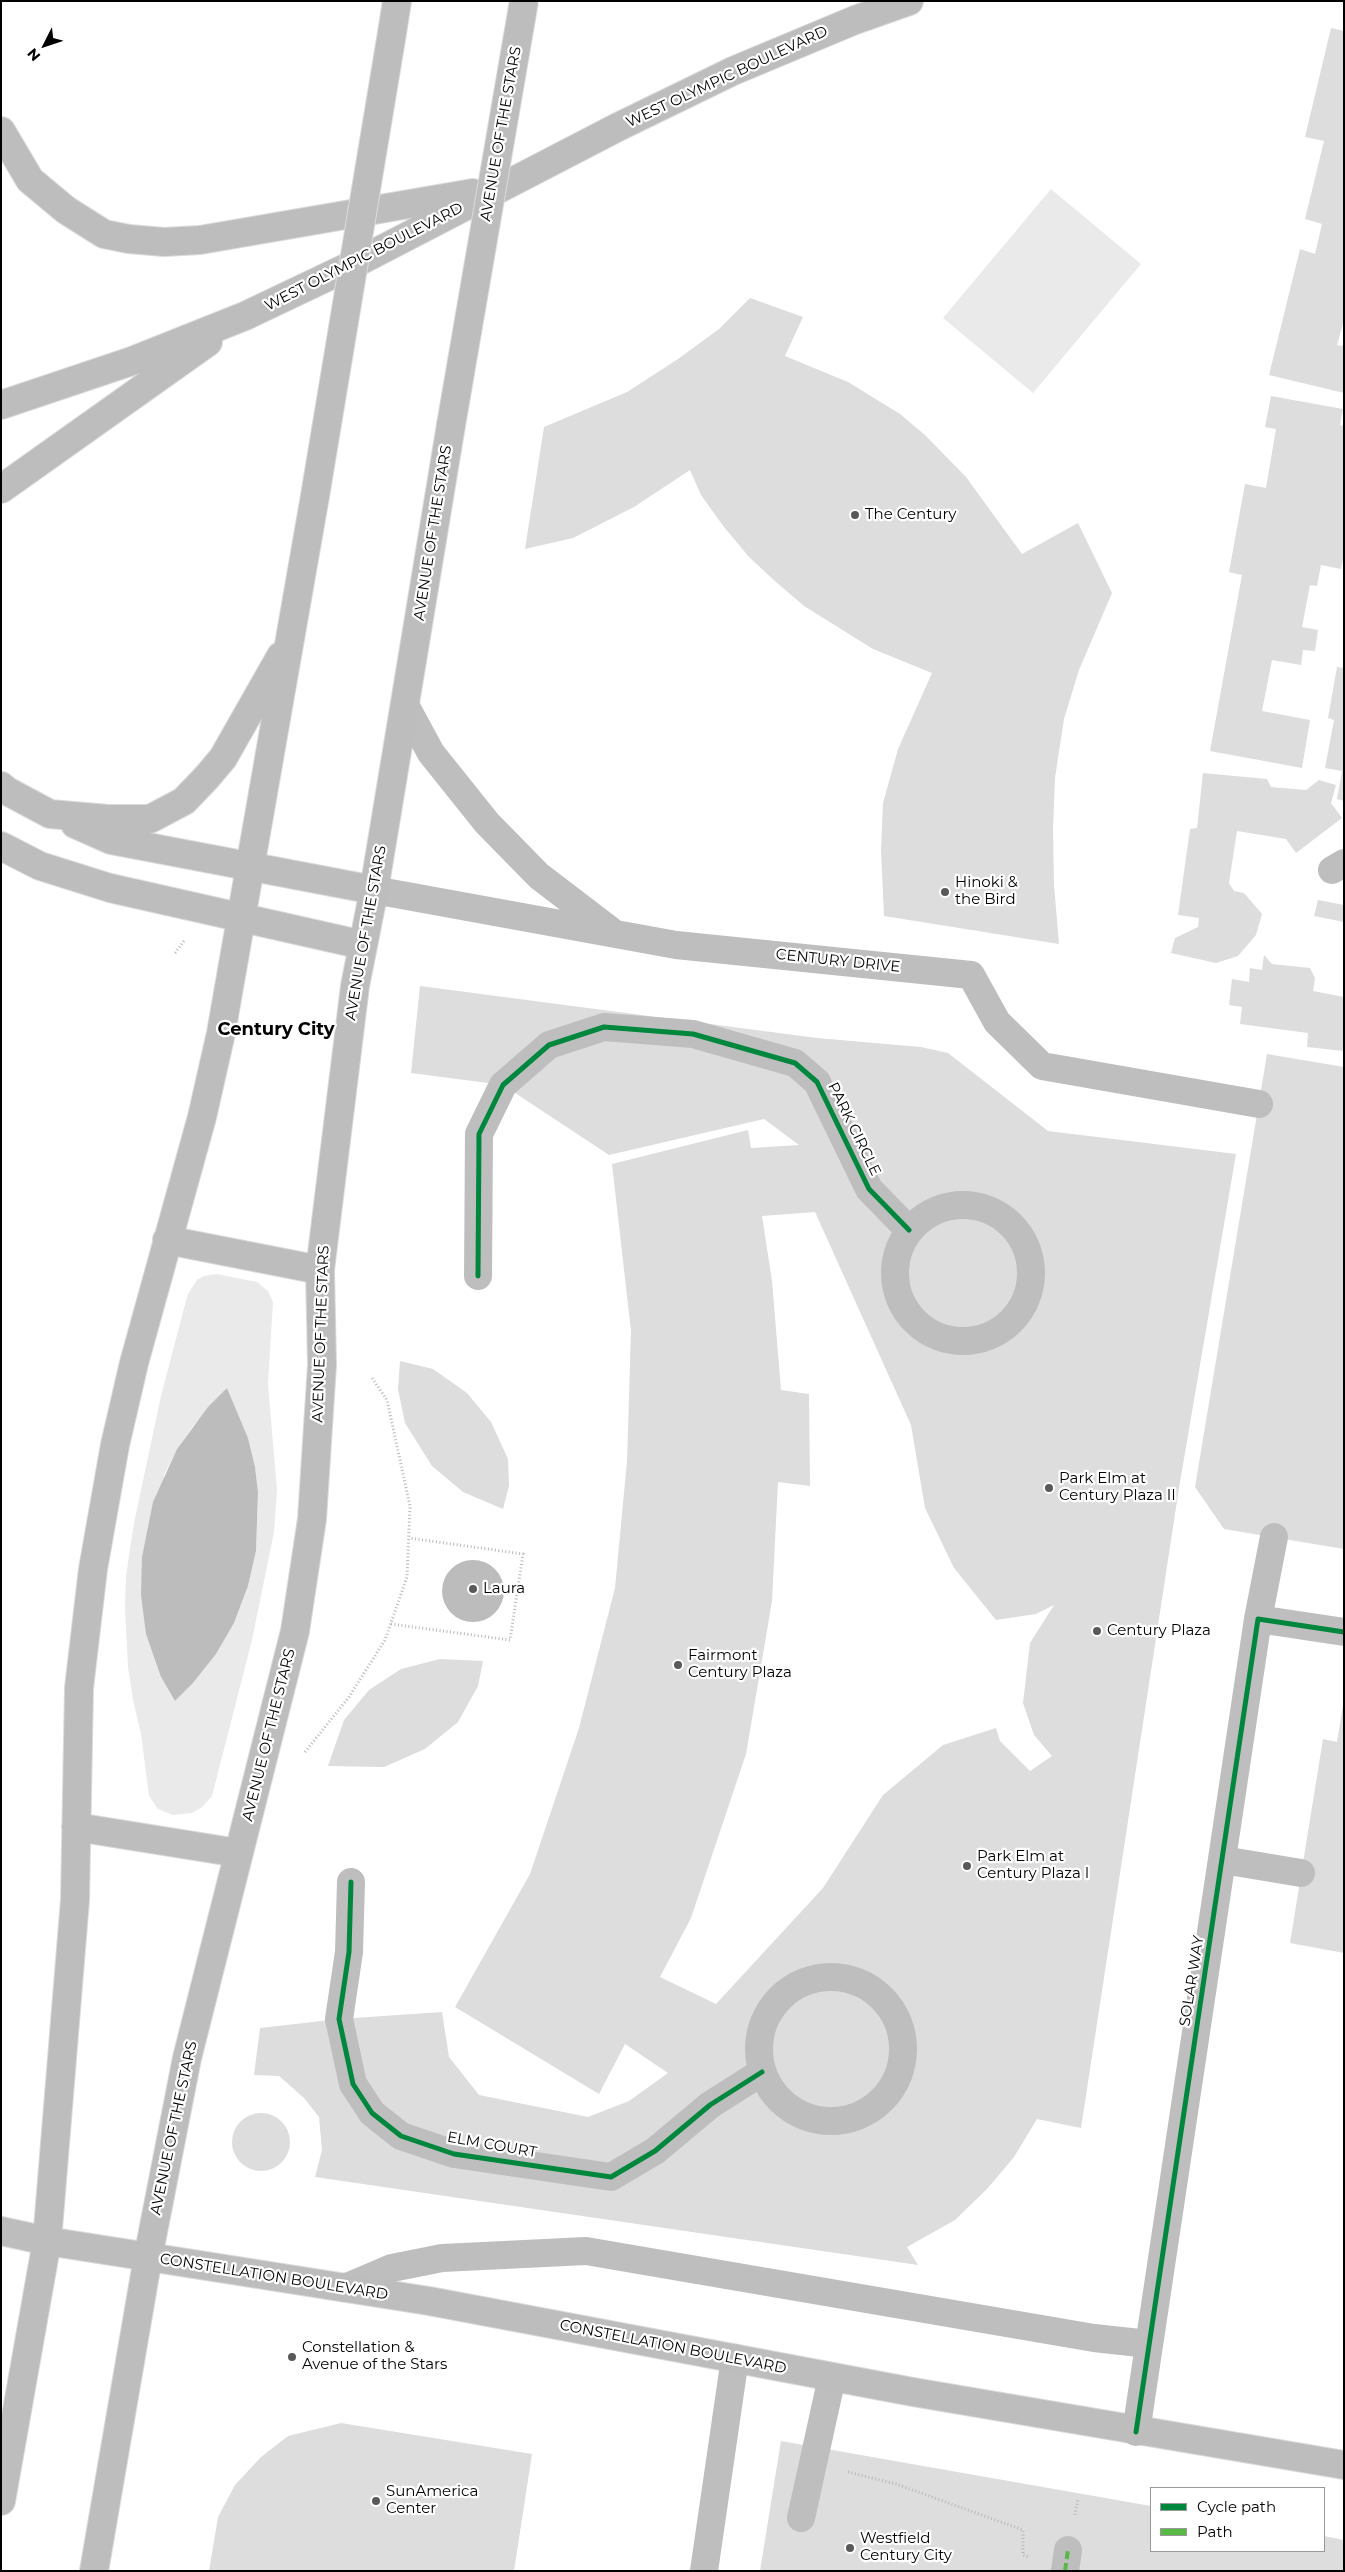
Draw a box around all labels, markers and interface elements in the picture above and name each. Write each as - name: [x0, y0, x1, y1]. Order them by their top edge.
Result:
- north arrow: [20, 20, 70, 70]
- street label: WEST OLYMPIC BOULEVARD: [623, 22, 831, 132]
- text: N: [23, 45, 44, 65]
- street label: AVENUE OF THE STARS: [477, 45, 525, 223]
- street label: WEST OLYMPIC BOULEVARD: [262, 199, 466, 315]
- street label: AVENUE OF THE STARS: [410, 444, 456, 622]
- place label: The Century: [865, 506, 956, 524]
- marker: The Century: [849, 509, 861, 521]
- street label: AVENUE OF THE STARS: [342, 844, 390, 1022]
- place label: Hinoki & the Bird: [955, 874, 1018, 909]
- marker: Hinoki & the Bird: [939, 886, 951, 898]
- street label: CENTURY DRIVE: [775, 946, 901, 976]
- district label: Century City: [218, 1019, 334, 1041]
- street label: PARK CIRCLE: [824, 1079, 884, 1179]
- street label: AVENUE OF THE STARS: [309, 1245, 333, 1423]
- place label: Park Elm at Century Plaza II: [1059, 1470, 1176, 1505]
- marker: Park Elm at Century Plaza II: [1043, 1482, 1055, 1494]
- place label: Laura: [483, 1580, 525, 1598]
- marker: Laura: [467, 1583, 479, 1595]
- place label: Century Plaza: [1107, 1622, 1211, 1640]
- marker: Century Plaza: [1091, 1625, 1103, 1637]
- street label: AVENUE OF THE STARS: [239, 1647, 299, 1823]
- place label: Fairmont Century Plaza: [688, 1647, 792, 1682]
- marker: Fairmont Century Plaza: [672, 1659, 684, 1671]
- place label: Park Elm at Century Plaza I: [977, 1848, 1089, 1883]
- marker: Park Elm at Century Plaza I: [961, 1860, 973, 1872]
- street label: SOLAR WAY: [1176, 1934, 1208, 2028]
- street label: AVENUE OF THE STARS: [147, 2039, 201, 2217]
- street label: ELM COURT: [446, 2128, 538, 2162]
- street label: CONSTELLATION BOULEVARD: [159, 2250, 389, 2304]
- street label: CONSTELLATION BOULEVARD: [558, 2316, 788, 2378]
- place label: Constellation & Avenue of the Stars: [302, 2339, 447, 2374]
- marker: Constellation & Avenue of the Stars: [286, 2351, 298, 2363]
- place label: SunAmerica Center: [386, 2483, 478, 2518]
- legend: [1150, 2487, 1325, 2552]
- marker: SunAmerica Center: [370, 2495, 382, 2507]
- text: Cycle path: [1197, 2497, 1276, 2516]
- text: Path: [1197, 2522, 1233, 2541]
- place label: Westfield Century City: [860, 2530, 952, 2565]
- marker: Westfield Century City: [844, 2542, 856, 2554]

